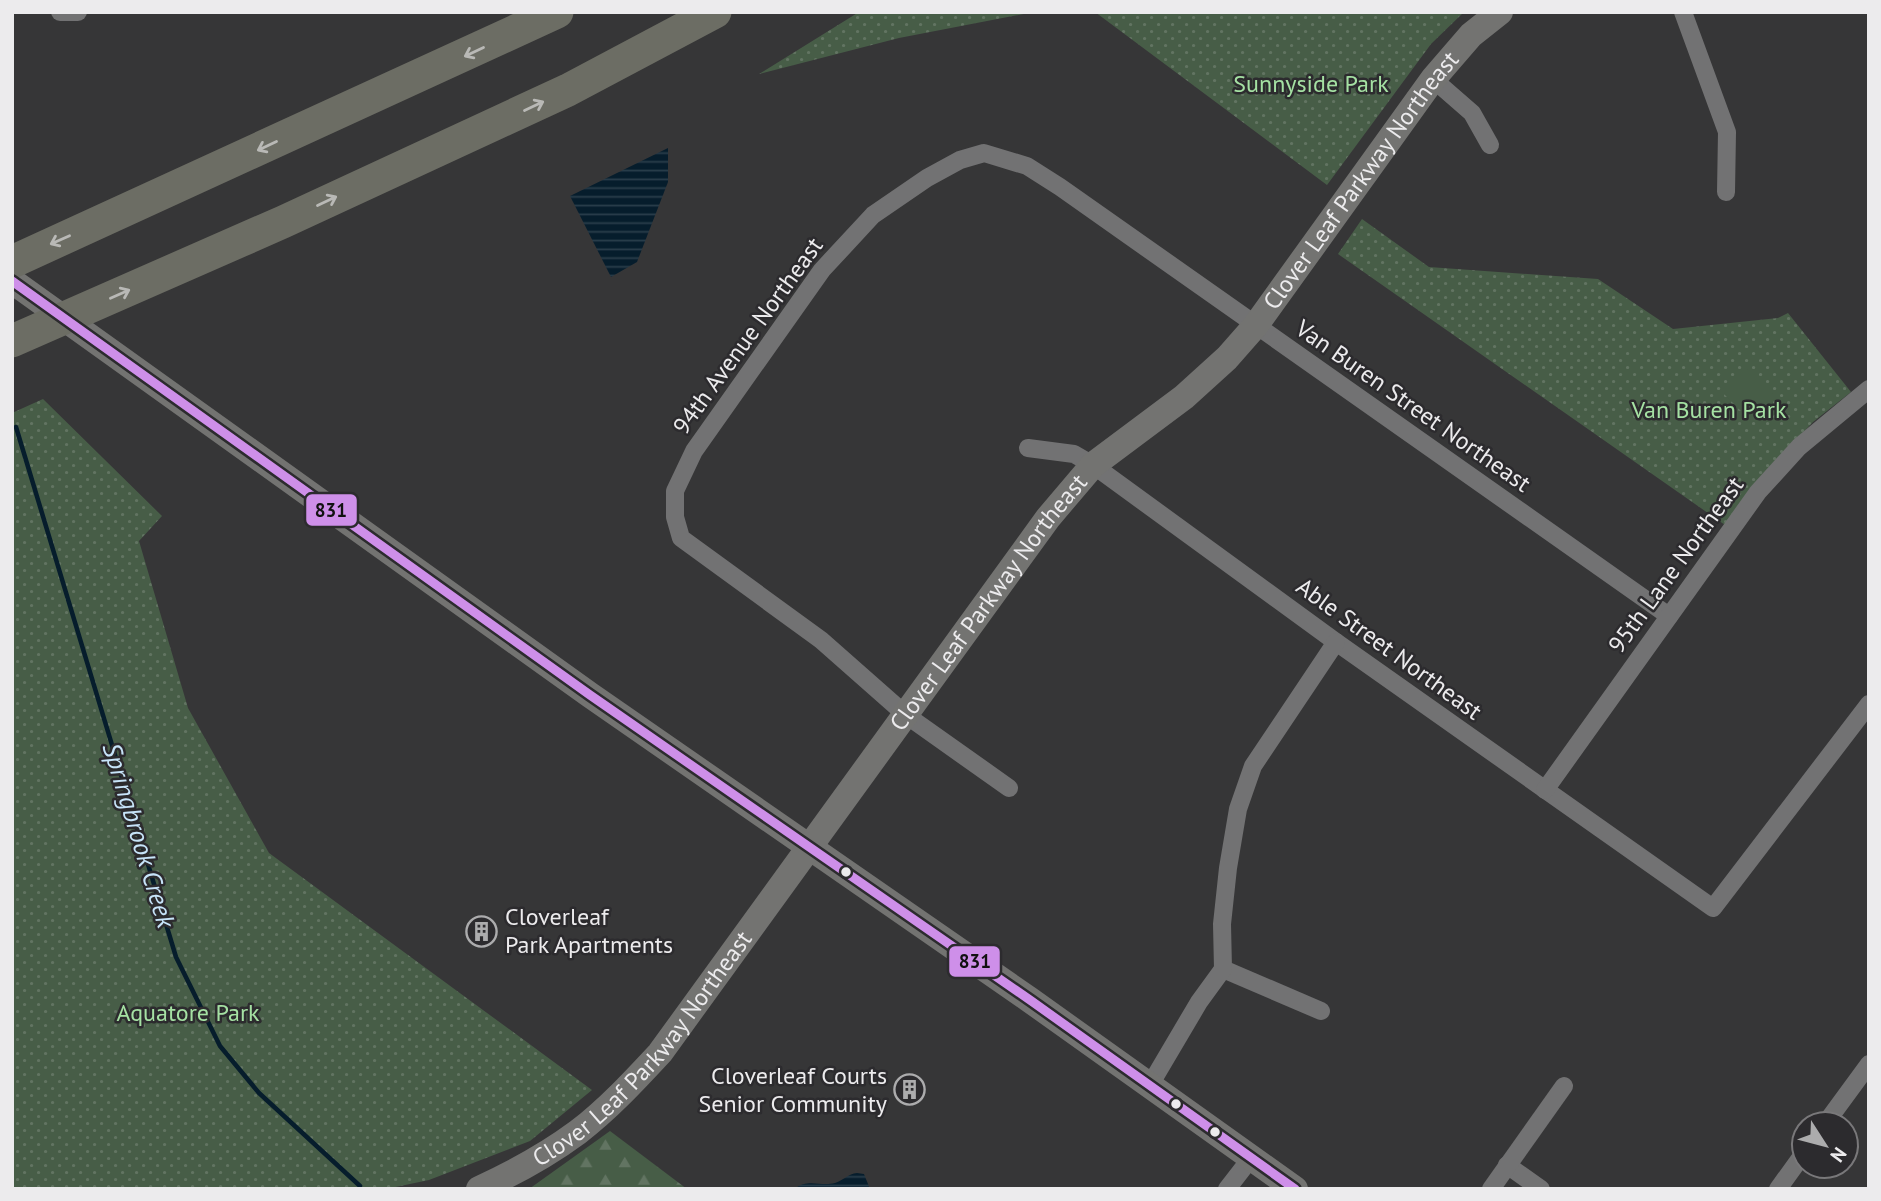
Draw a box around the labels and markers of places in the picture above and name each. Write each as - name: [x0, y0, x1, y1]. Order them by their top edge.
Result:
- unlabelled marker: [839, 865, 853, 879]
- place label: Cloverleaf Park Apartments: [505, 901, 673, 960]
- building icon: Cloverleaf Park Apartments: [465, 914, 499, 948]
- place label: Cloverleaf Courts Senior Community: [699, 1060, 887, 1119]
- building icon: Cloverleaf Courts Senior Community: [893, 1073, 927, 1107]
- unlabelled marker: [1169, 1097, 1183, 1111]
- unlabelled marker: [1208, 1125, 1222, 1139]

